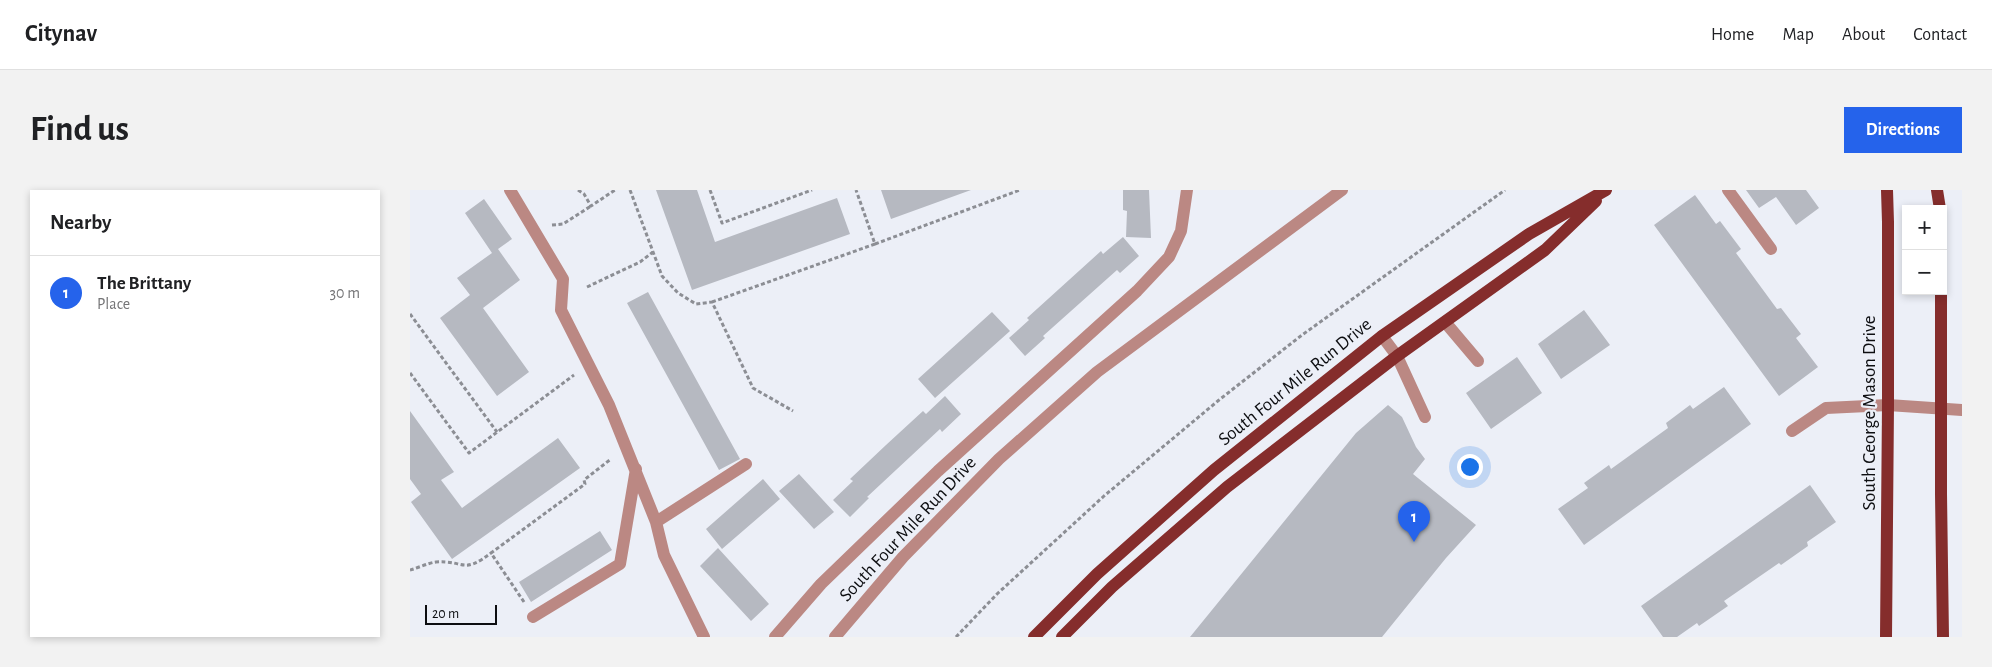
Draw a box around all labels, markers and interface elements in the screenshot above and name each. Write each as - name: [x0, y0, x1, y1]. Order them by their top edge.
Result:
- text: Citynav: [25, 22, 97, 46]
- text: Home: [1711, 26, 1754, 44]
- text: Map: [1782, 26, 1814, 44]
- text: About: [1842, 26, 1885, 44]
- text: Contact: [1913, 26, 1967, 44]
- button: Directions: [1844, 107, 1962, 153]
- text: Find us: [30, 112, 129, 147]
- map controls: [1902, 205, 1947, 295]
- button: +: [1902, 205, 1947, 250]
- text: Nearby: [50, 212, 111, 233]
- button: −: [1902, 250, 1947, 295]
- text: The Brittany: [97, 274, 191, 293]
- text: 1: [63, 285, 69, 301]
- text: 30 m: [330, 285, 360, 301]
- text: Place: [97, 296, 130, 312]
- street label: South Four Mile Run Drive: [1215, 315, 1375, 449]
- street label: South George Mason Drive: [1860, 315, 1879, 511]
- street label: South Four Mile Run Drive: [836, 453, 980, 605]
- your location: [1457, 454, 1483, 480]
- pin: 1: [1398, 501, 1430, 542]
- scale bar: [425, 602, 498, 625]
- text: 20 m: [432, 607, 459, 621]

